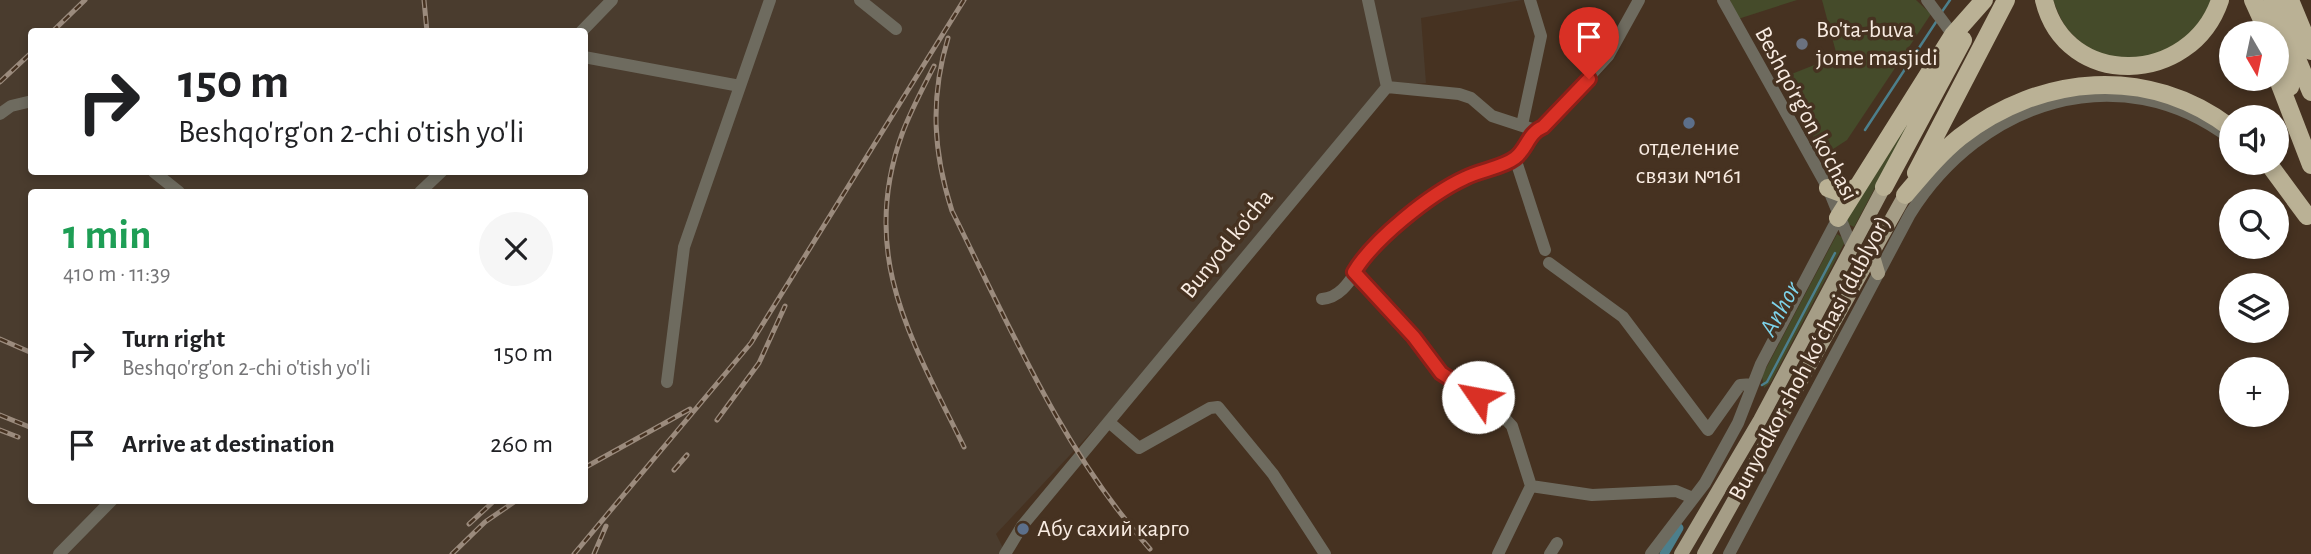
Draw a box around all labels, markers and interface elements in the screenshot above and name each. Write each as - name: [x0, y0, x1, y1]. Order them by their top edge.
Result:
- pin: [1559, 7, 1619, 79]
- icon: arrive: [1570, 18, 1608, 56]
- place label: Bo'ta-buva jome masjidi: [1816, 18, 1938, 70]
- north arrow: [2219, 21, 2289, 91]
- map controls: [2219, 21, 2289, 427]
- street label: Beshqo'rg'on ko'chasi: [1750, 23, 1862, 205]
- marker: Bo'ta-buva jome masjidi: [1794, 36, 1810, 52]
- icon: right: [63, 56, 154, 147]
- text: 150 m: [178, 58, 289, 107]
- button: sound: [2219, 105, 2289, 175]
- marker: отделение связи №161: [1681, 115, 1697, 131]
- text: Beshqo'rg'on 2-chi o'tish yo'li: [178, 116, 525, 148]
- place label: отделение связи №161: [1636, 136, 1742, 188]
- street label: Bunyod ko'cha: [1176, 185, 1278, 303]
- button: search: [2219, 189, 2289, 259]
- button: close: [479, 212, 553, 286]
- street label: Bunyodkor shoh koʻchasi (dublyor): [1725, 212, 1895, 504]
- text: 1 min: [63, 214, 152, 256]
- text: 410 m · 11:39: [63, 263, 171, 286]
- button: layers: [2219, 273, 2289, 343]
- water label: Anhor: [1754, 276, 1806, 341]
- text: Turn right: [122, 326, 225, 352]
- icon: right: [63, 335, 101, 373]
- text: 150 m: [494, 340, 553, 366]
- text: Beshqo'rg'on 2-chi o'tish yo'li: [122, 357, 371, 380]
- button: +: [2219, 357, 2289, 427]
- position arrow: [1441, 360, 1515, 434]
- icon: arrive: [63, 426, 101, 464]
- text: Arrive at destination: [122, 431, 335, 457]
- text: 260 m: [490, 431, 553, 457]
- place label: Абу сахий карго: [1037, 517, 1190, 541]
- marker: Абу сахий карго: [1015, 521, 1031, 537]

